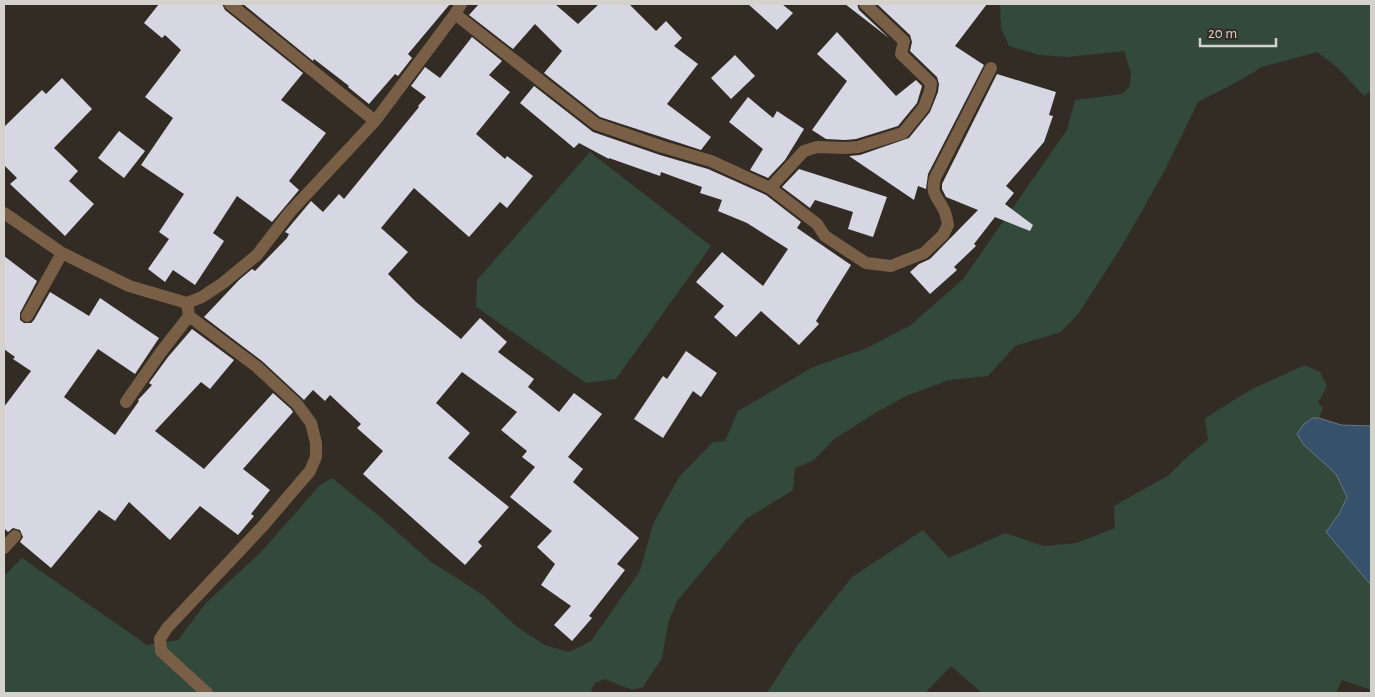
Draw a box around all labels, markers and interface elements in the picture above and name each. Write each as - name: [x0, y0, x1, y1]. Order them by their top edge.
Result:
- scale bar: [1200, 15, 1276, 47]
- text: 20 m: [1208, 26, 1237, 41]

